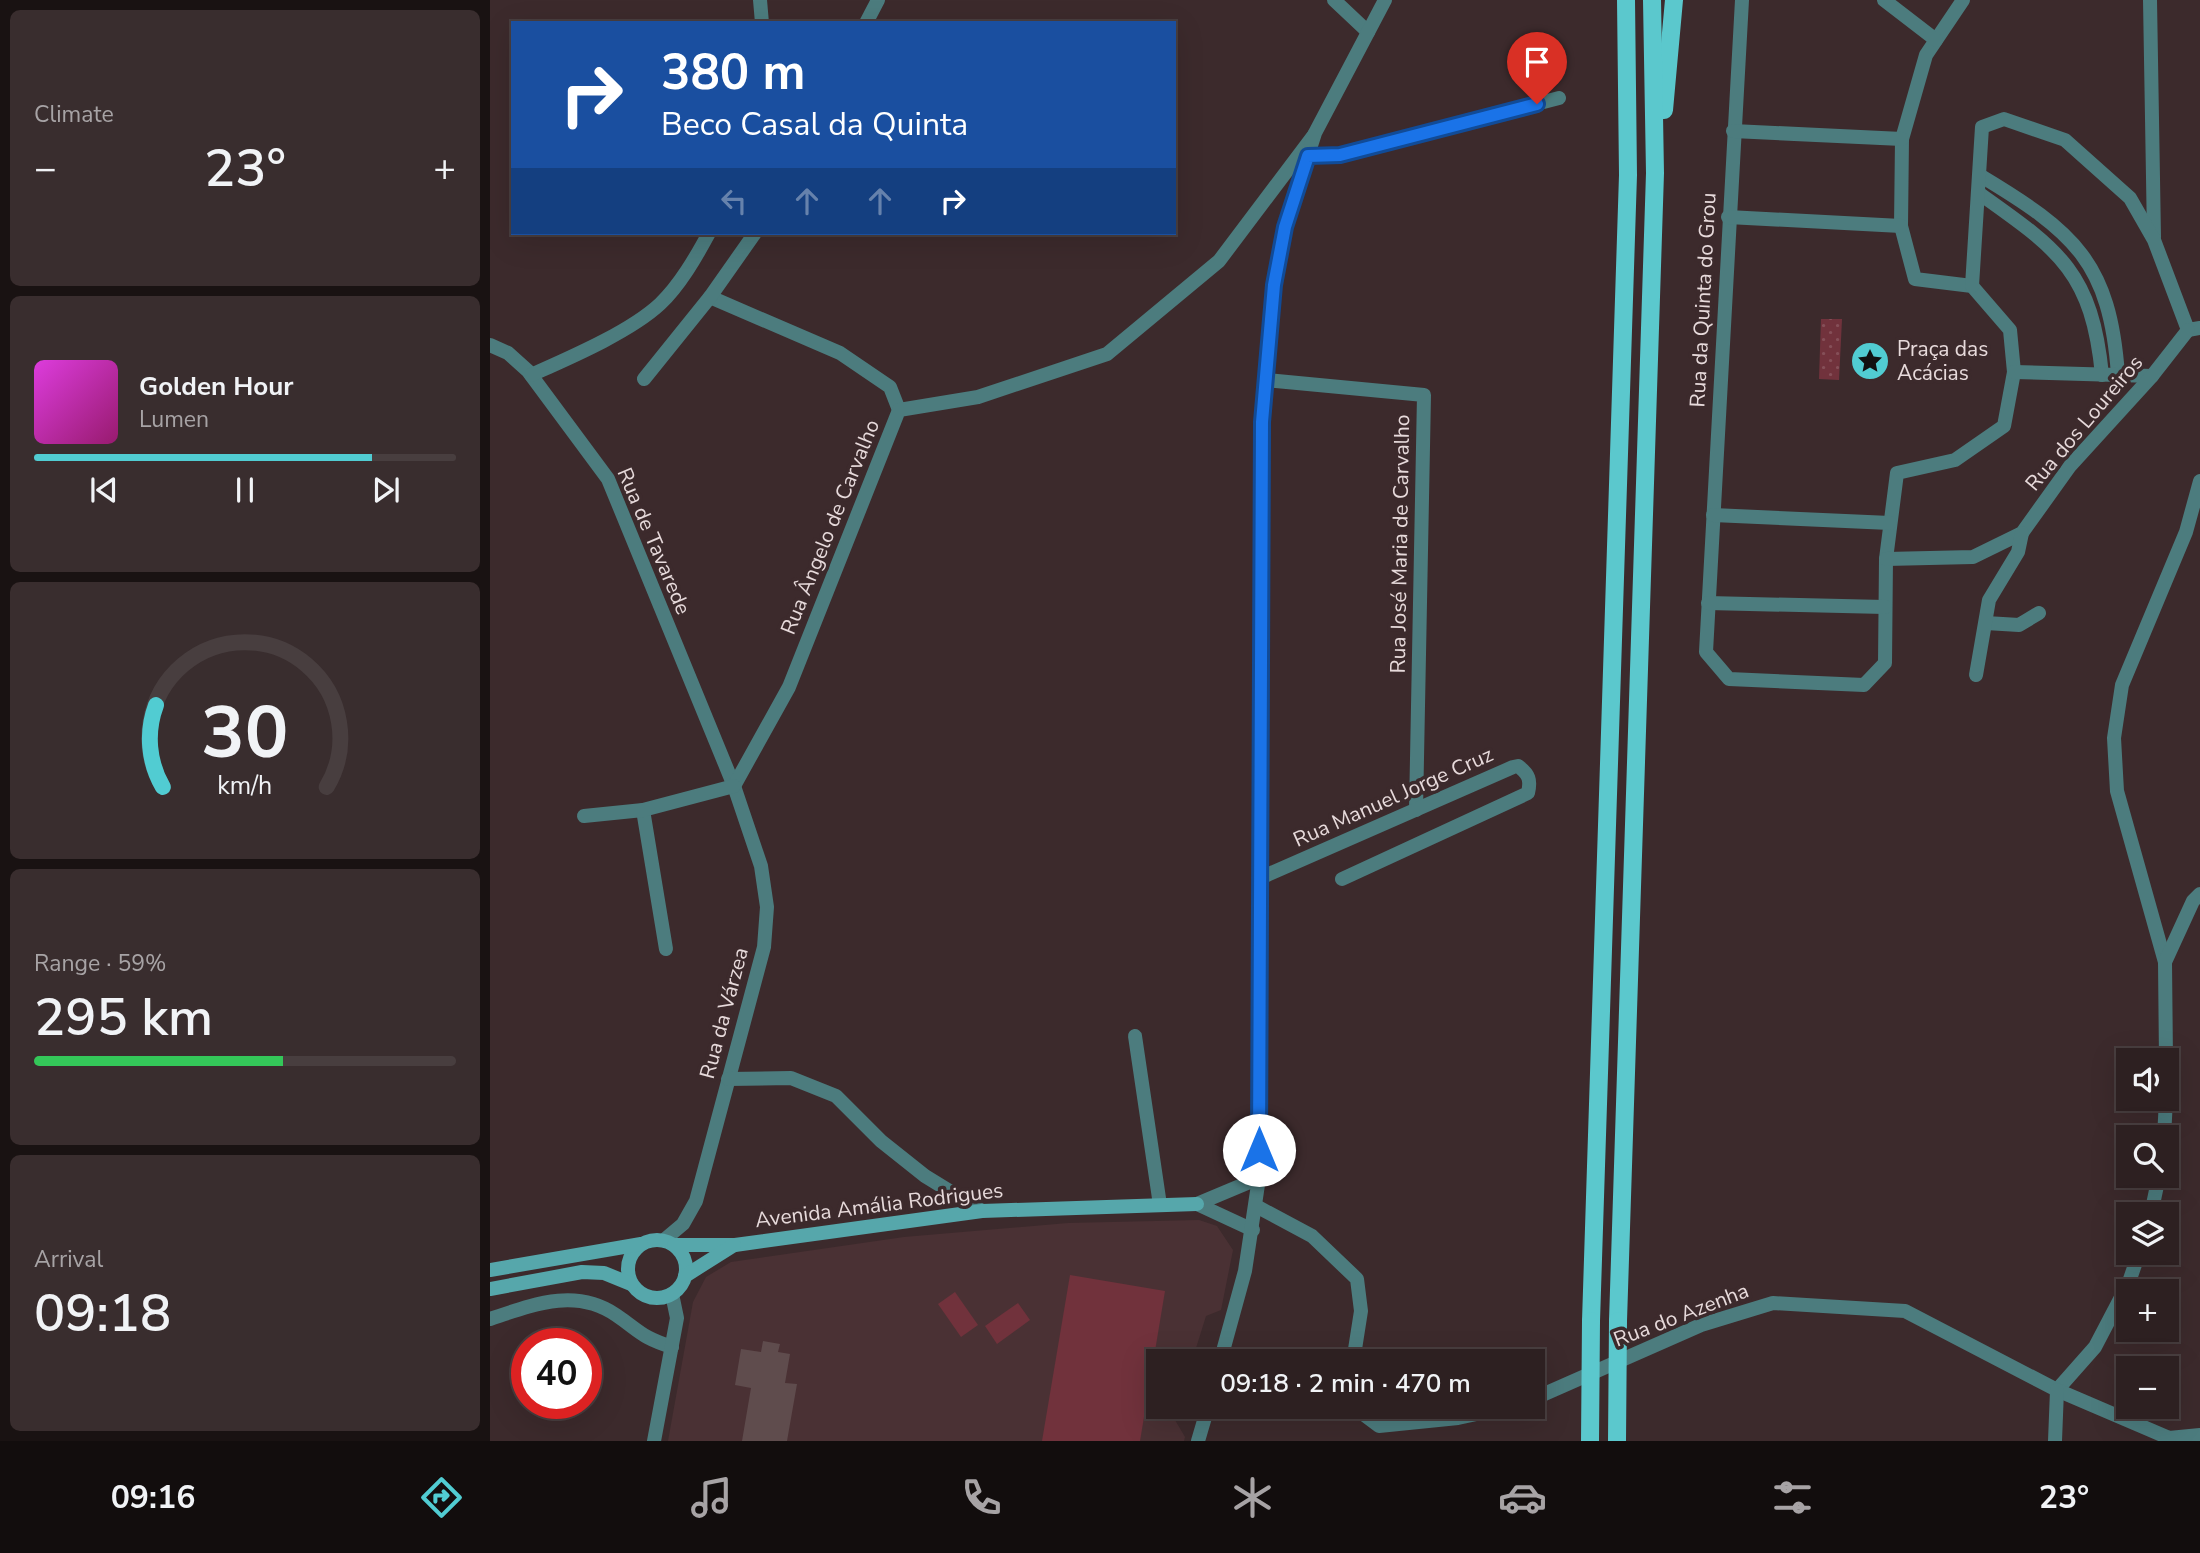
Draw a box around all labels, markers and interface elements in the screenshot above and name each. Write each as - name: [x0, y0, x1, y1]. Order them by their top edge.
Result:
- pin: [1507, 32, 1567, 104]
- text: 380 m: [661, 39, 805, 106]
- icon: arrive: [1518, 43, 1556, 81]
- icon: right: [546, 49, 637, 140]
- text: Climate: [34, 99, 114, 130]
- text: Beco Casal da Quinta: [661, 103, 968, 146]
- text: 23°: [204, 133, 286, 204]
- text: −: [34, 143, 57, 194]
- text: +: [433, 143, 456, 194]
- icon: left: [715, 182, 753, 220]
- icon: ahead: [788, 182, 826, 220]
- icon: ahead: [861, 182, 899, 220]
- icon: right: [934, 182, 972, 220]
- street label: Rua da Quinta do Grou: [1683, 192, 1723, 408]
- place label: Praça das Acácias: [1897, 335, 1988, 387]
- place icon: Praça das Acácias: [1849, 340, 1891, 382]
- street label: Rua dos Loureiros: [2019, 349, 2149, 497]
- text: Golden Hour: [139, 369, 294, 404]
- text: Lumen: [139, 404, 209, 435]
- street label: Rua José Maria de Carvalho: [1384, 414, 1416, 674]
- street label: Rua Ângelo de Carvalho: [774, 415, 886, 639]
- street label: Rua de Tavarede: [610, 463, 698, 619]
- icon: previous: [85, 471, 123, 509]
- icon: pause: [226, 471, 264, 509]
- icon: next: [367, 471, 405, 509]
- text: 30: [201, 683, 289, 783]
- street label: Rua Manuel Jorge Cruz: [1289, 740, 1498, 854]
- text: km/h: [217, 768, 273, 802]
- street label: Rua da Várzea: [693, 944, 755, 1082]
- text: Range · 59%: [34, 948, 166, 979]
- text: 295 km: [34, 982, 213, 1053]
- map controls: [2116, 1048, 2179, 1419]
- button: sound: [2116, 1048, 2179, 1111]
- position arrow: [1222, 1113, 1296, 1187]
- button: search: [2116, 1125, 2179, 1188]
- street label: Avenida Amália Rodrigues: [753, 1176, 1005, 1234]
- button: layers: [2116, 1202, 2179, 1265]
- text: Arrival: [34, 1244, 103, 1275]
- street label: Rua do Azenha: [1609, 1276, 1753, 1354]
- text: 09:18: [34, 1278, 171, 1349]
- button: +: [2116, 1279, 2179, 1342]
- speed limit sign: 40: [511, 1328, 602, 1419]
- button: −: [2116, 1356, 2179, 1419]
- text: 09:18 · 2 min · 470 m: [1220, 1366, 1471, 1401]
- icon: directions: [417, 1473, 466, 1522]
- icon: music: [687, 1473, 736, 1522]
- icon: phone: [957, 1473, 1006, 1522]
- icon: climate: [1228, 1473, 1277, 1522]
- icon: car: [1498, 1473, 1547, 1522]
- icon: filters: [1768, 1473, 1817, 1522]
- text: 09:16: [111, 1476, 195, 1519]
- text: 23°: [2039, 1476, 2089, 1519]

